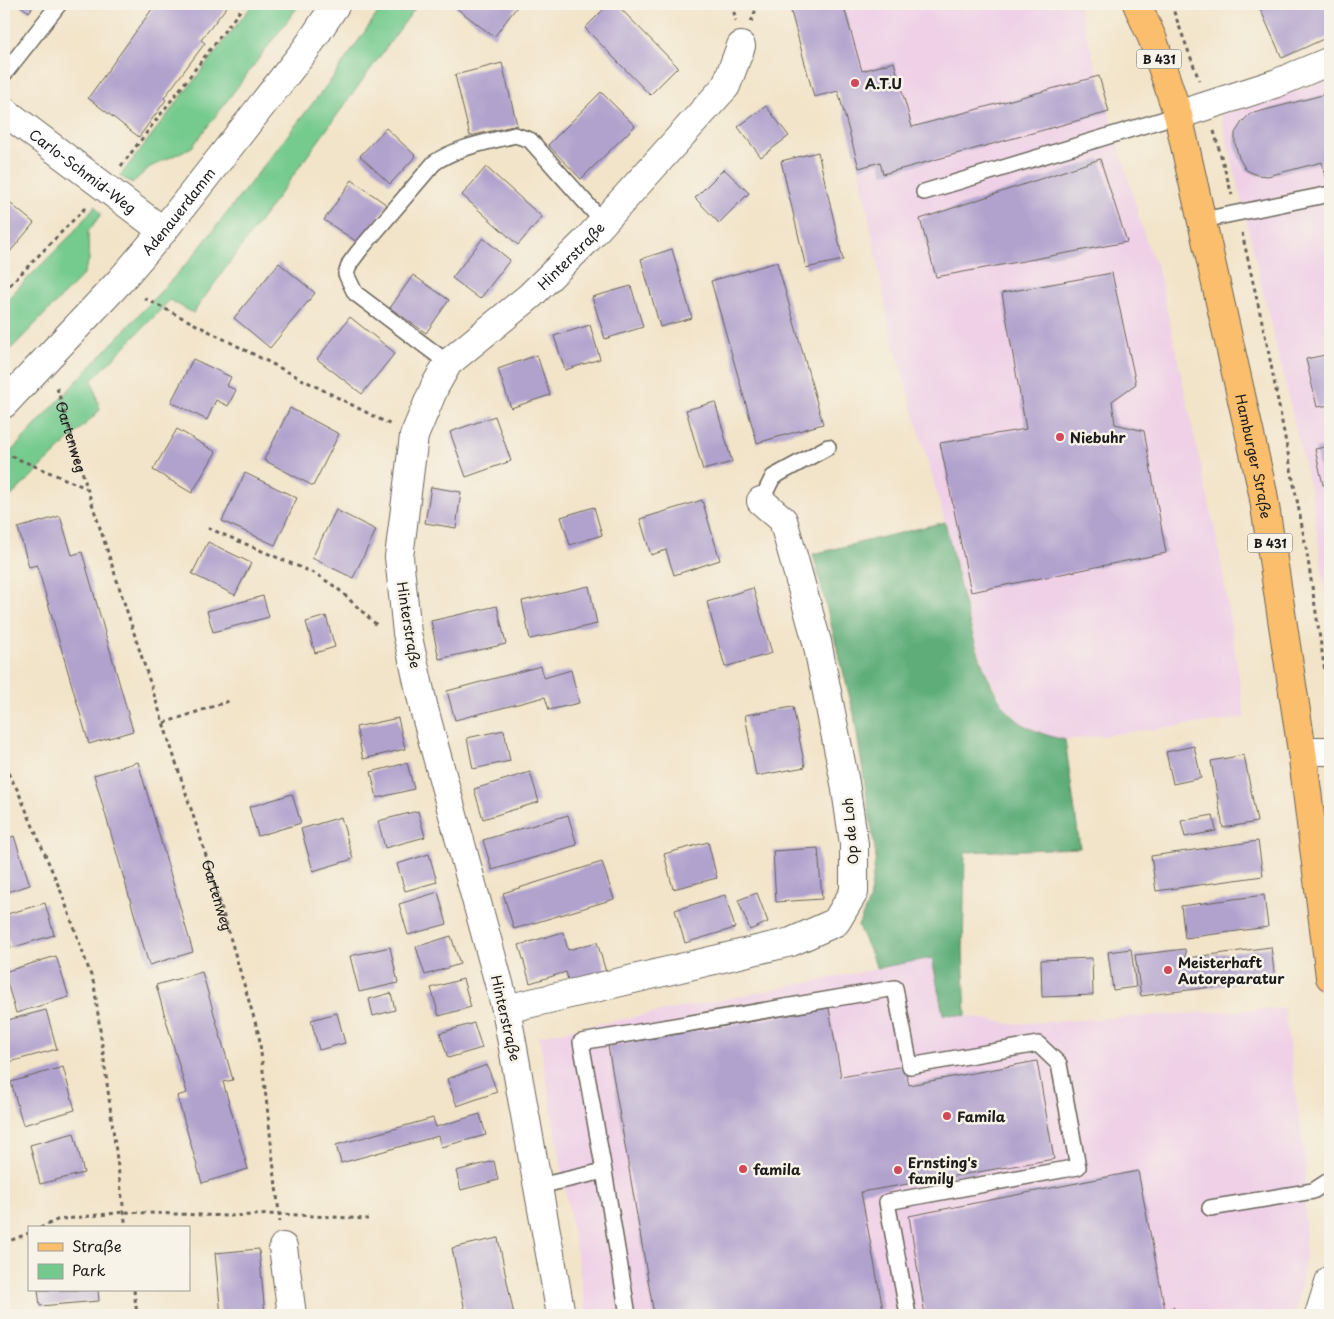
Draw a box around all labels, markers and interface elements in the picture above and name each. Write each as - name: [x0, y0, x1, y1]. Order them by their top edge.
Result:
- road number: B 431: [1136, 50, 1182, 68]
- place label: A.T.U: [865, 73, 902, 94]
- marker: A.T.U: [849, 77, 861, 89]
- street label: Carlo-Schmid-Weg: [25, 123, 141, 218]
- street label: Adenauerdamm: [136, 163, 220, 259]
- street label: Hinterstraße: [532, 217, 609, 294]
- street label: Hamburger Straße: [1230, 392, 1277, 520]
- street label: Gartenweg: [51, 399, 92, 475]
- place label: Niebuhr: [1070, 427, 1127, 448]
- marker: Niebuhr: [1054, 431, 1066, 443]
- road number: B 431: [1248, 534, 1292, 552]
- street label: Hinterstraße: [392, 580, 426, 670]
- street label: Op de Loh: [837, 797, 863, 865]
- street label: Gartenweg: [197, 857, 238, 933]
- place label: Meisterhaft Autoreparatur: [1178, 952, 1285, 989]
- marker: Meisterhaft Autoreparatur: [1162, 964, 1174, 976]
- street label: Hinterstraße: [486, 973, 526, 1063]
- place label: Famila: [957, 1106, 1006, 1127]
- marker: Famila: [941, 1110, 953, 1122]
- place label: Ernsting's family: [908, 1152, 977, 1189]
- place label: famila: [753, 1159, 801, 1180]
- marker: famila: [737, 1163, 749, 1175]
- marker: Ernsting's family: [892, 1164, 904, 1176]
- legend: [28, 1226, 190, 1292]
- text: Straße: [72, 1234, 122, 1257]
- text: Park: [72, 1258, 106, 1281]

